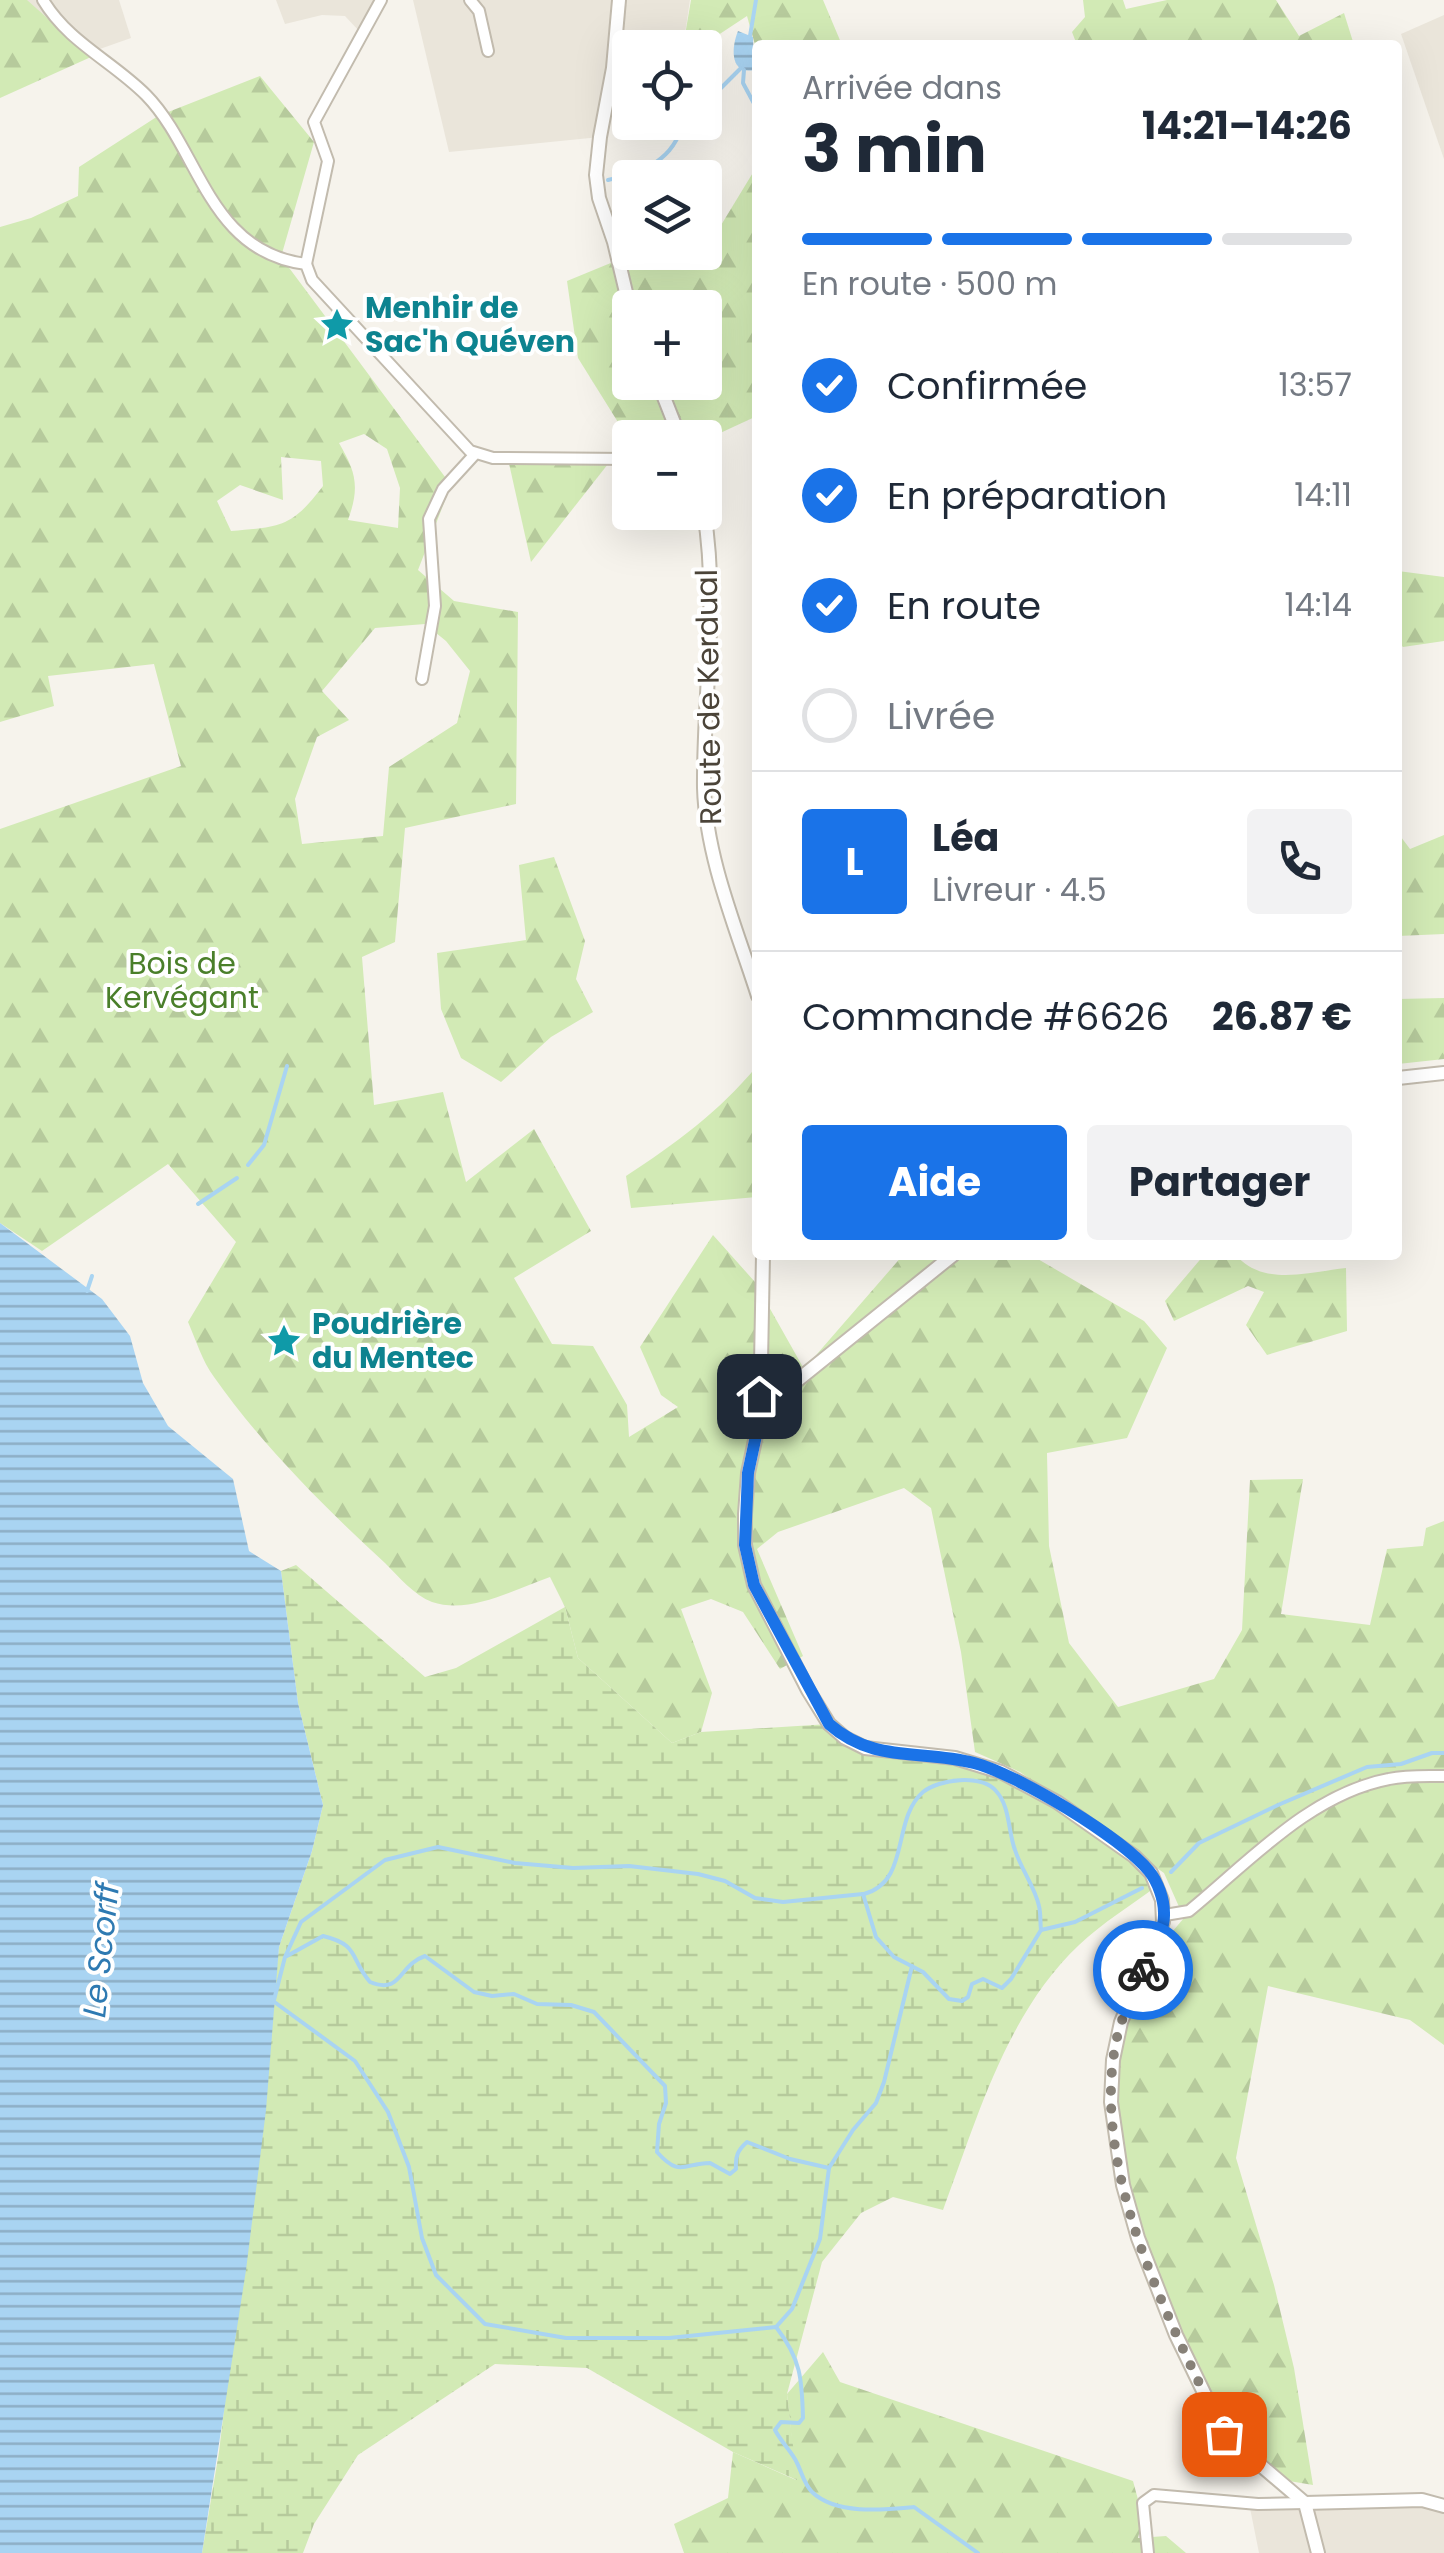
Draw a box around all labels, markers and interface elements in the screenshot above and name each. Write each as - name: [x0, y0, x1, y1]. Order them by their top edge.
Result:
- map controls: [612, 30, 722, 530]
- button: locate: [612, 30, 722, 140]
- text: Arrivée dans: [802, 65, 1002, 110]
- text: 14:21–14:26: [1142, 99, 1352, 152]
- text: 3 min: [802, 104, 987, 195]
- button: layers: [612, 160, 722, 270]
- text: En route · 500 m: [802, 261, 1058, 306]
- place label: Menhir de Sac'h Quéven: [365, 286, 575, 363]
- button: +: [612, 290, 722, 400]
- place icon: Menhir de Sac'h Quéven: [318, 306, 356, 344]
- icon: check: [802, 358, 857, 413]
- text: Confirmée: [887, 359, 1087, 412]
- text: 13:57: [1279, 362, 1352, 407]
- button: −: [612, 420, 722, 530]
- icon: check: [802, 468, 857, 523]
- text: En préparation: [887, 469, 1167, 522]
- text: 14:11: [1294, 472, 1352, 517]
- street label: Route de Kerdual: [685, 569, 732, 825]
- icon: check: [802, 578, 857, 633]
- text: En route: [887, 579, 1041, 632]
- text: 14:14: [1284, 582, 1352, 627]
- text: Livrée: [887, 689, 995, 742]
- button: phone: [1247, 809, 1352, 914]
- text: Léa: [932, 811, 999, 864]
- text: L: [845, 835, 864, 888]
- text: Livreur · 4.5: [932, 867, 1107, 912]
- park label: Bois de Kervégant: [105, 942, 259, 1019]
- text: Commande #6626: [802, 990, 1170, 1043]
- text: 26.87 €: [1212, 990, 1352, 1043]
- button: Aide: [802, 1125, 1067, 1240]
- button: Partager: [1087, 1125, 1352, 1240]
- place label: Poudrière du Mentec: [312, 1302, 474, 1379]
- place icon: Poudrière du Mentec: [265, 1322, 303, 1360]
- pin: [717, 1354, 802, 1439]
- icon: home: [732, 1369, 787, 1424]
- water label: Le Scorff: [71, 1878, 130, 2019]
- courier: [1093, 1920, 1193, 2020]
- icon: bike: [1116, 1943, 1171, 1998]
- pin: [1182, 2392, 1267, 2477]
- icon: bag: [1197, 2407, 1252, 2462]

